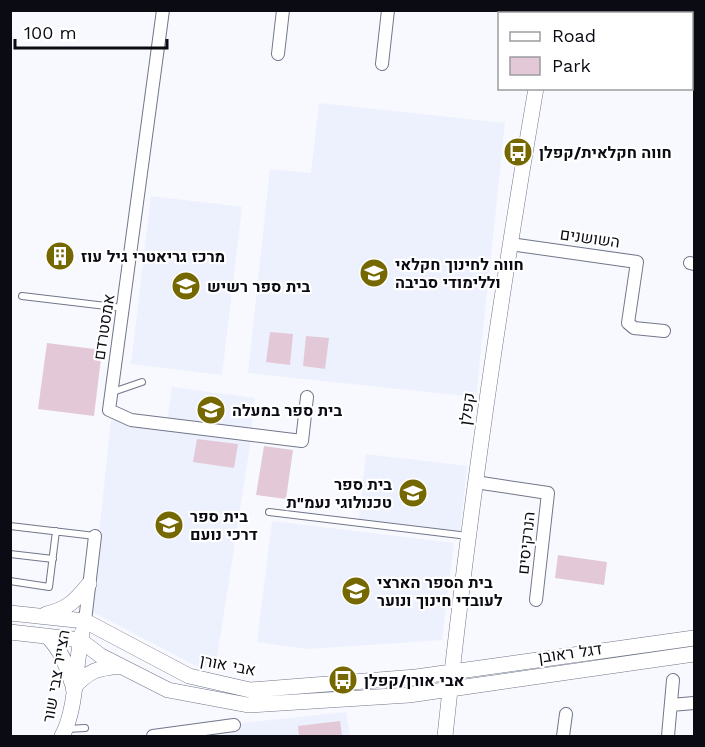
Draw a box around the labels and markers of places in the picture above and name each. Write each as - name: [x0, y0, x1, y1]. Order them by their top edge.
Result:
- bus stop icon: חווה חקלאית/קפלן: [502, 136, 534, 168]
- place label: חווה חקלאית/קפלן: [539, 143, 672, 162]
- building icon: מרכז גריאטרי גיל עוז: [44, 240, 76, 272]
- place label: מרכז גריאטרי גיל עוז: [81, 247, 225, 266]
- place label: חווה לחינוך חקלאי וללימודי סביבה: [395, 255, 524, 292]
- school or university icon: חווה לחינוך חקלאי וללימודי סביבה: [358, 257, 390, 289]
- school or university icon: בית ספר רשיש: [170, 270, 202, 302]
- place label: בית ספר רשיש: [207, 277, 311, 296]
- school or university icon: בית ספר במעלה: [195, 394, 227, 426]
- place label: בית ספר במעלה: [232, 401, 343, 420]
- place label: בית ספר טכנולוגי נעמ"ת: [286, 475, 392, 512]
- school or university icon: בית ספר טכנולוגי נעמ"ת: [397, 477, 429, 509]
- place label: בית ספר דרכי נועם: [190, 507, 258, 544]
- school or university icon: בית ספר דרכי נועם: [153, 509, 185, 541]
- place label: בית הספר הארצי לעובדי חינוך ונוער: [377, 573, 503, 610]
- school or university icon: בית הספר הארצי לעובדי חינוך ונוער: [340, 575, 372, 607]
- bus stop icon: אבי אורן/קפלן: [327, 664, 359, 696]
- place label: אבי אורן/קפלן: [364, 671, 465, 690]

